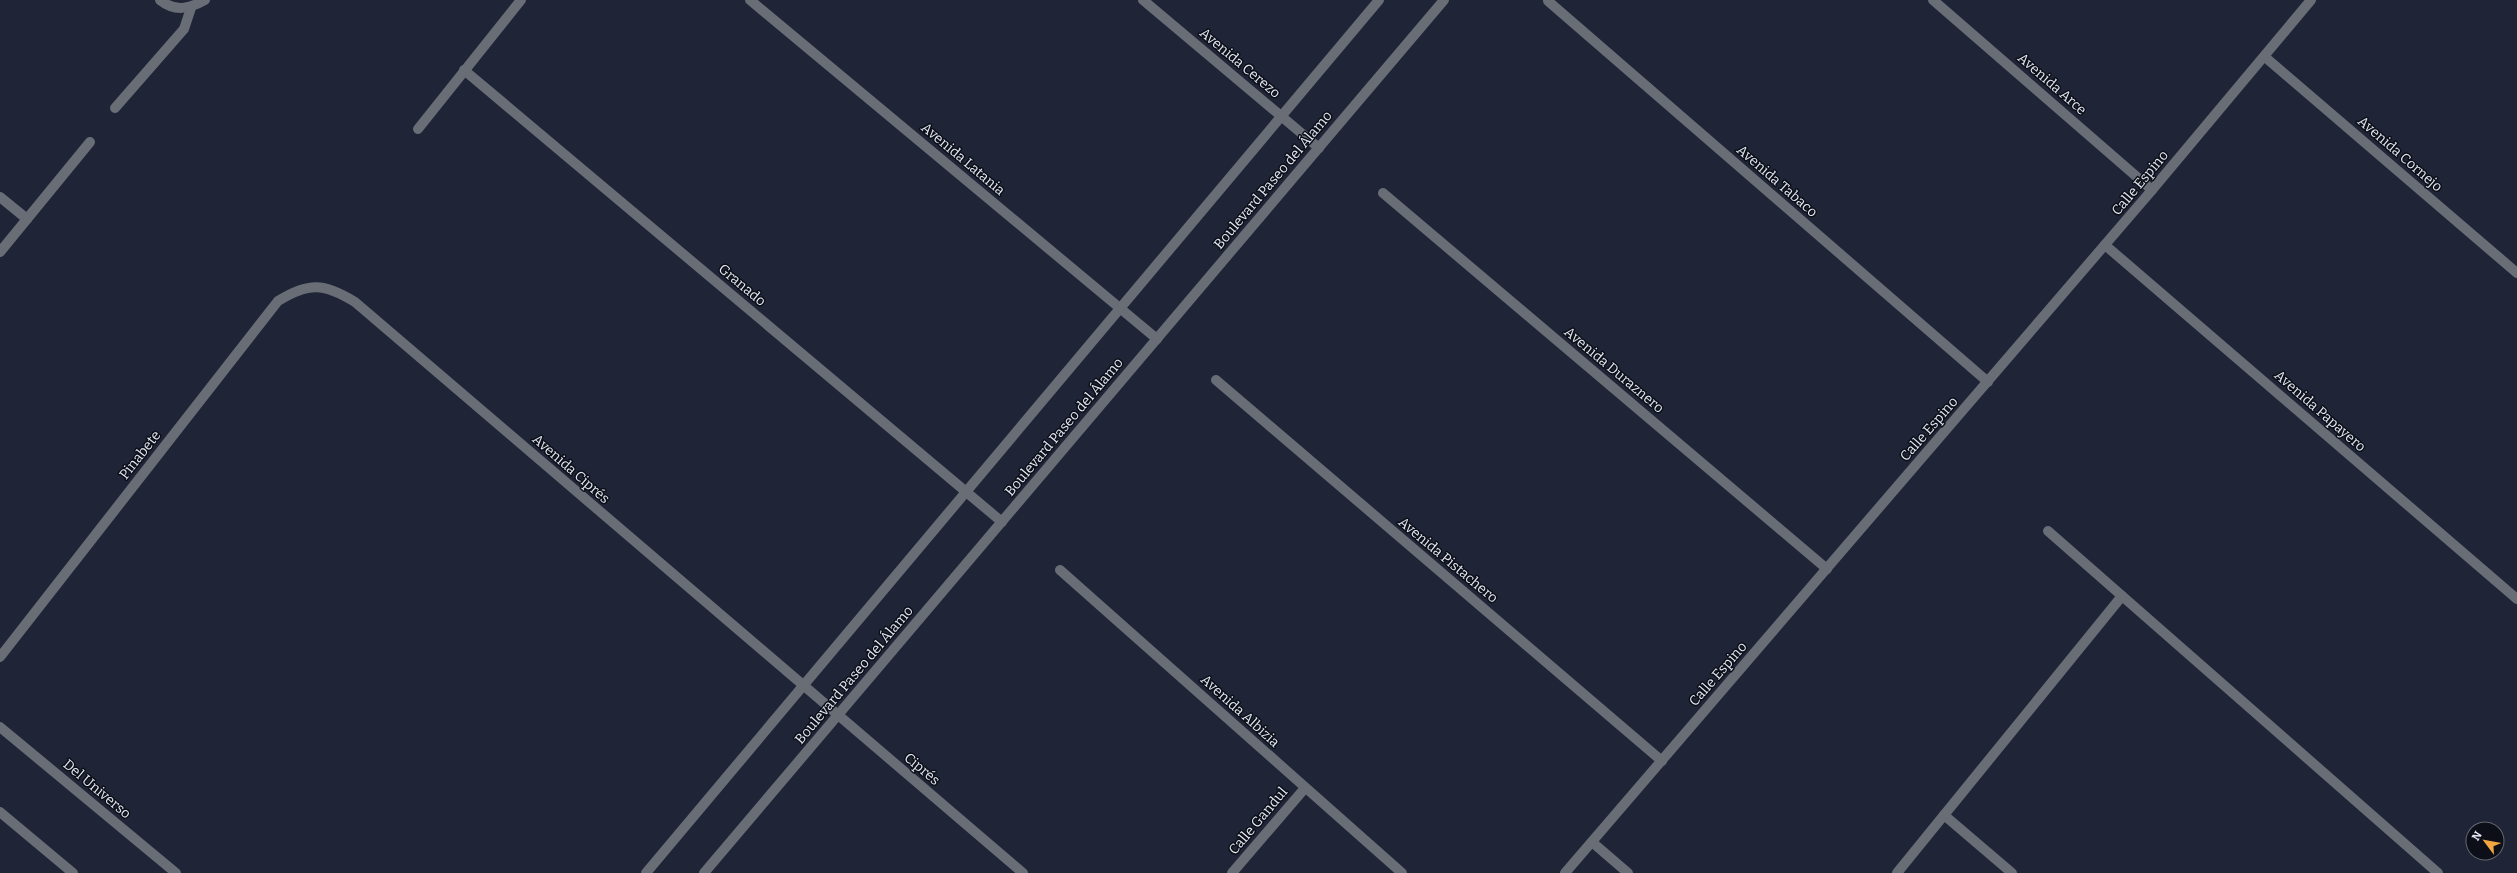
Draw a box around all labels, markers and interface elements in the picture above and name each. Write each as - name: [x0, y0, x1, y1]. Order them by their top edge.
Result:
- street label: Avenida Cerezo: [1196, 24, 1284, 102]
- street label: Avenida Arce: [2014, 49, 2090, 119]
- street label: Boulevard Paseo del Álamo: [1209, 107, 1336, 253]
- street label: Avenida Cornejo: [2354, 113, 2446, 195]
- street label: Avenida Latania: [918, 119, 1009, 199]
- street label: Avenida Tabaco: [1733, 141, 1821, 221]
- street label: Calle Espino: [2108, 147, 2172, 219]
- street label: Granado: [715, 260, 769, 310]
- street label: Avenida Duraznero: [1561, 323, 1667, 417]
- street label: Boulevard Paseo del Álamo: [1000, 354, 1127, 500]
- street label: Avenida Papayero: [2271, 367, 2369, 455]
- street label: Calle Espino: [1897, 393, 1961, 465]
- street label: Pinabete: [116, 427, 164, 483]
- street label: Avenida Ciprés: [529, 431, 613, 507]
- street label: Avenida Pistachero: [1395, 513, 1501, 607]
- street label: Boulevard Paseo del Álamo: [790, 602, 917, 748]
- street label: Calle Espino: [1686, 638, 1750, 710]
- street label: Avenida Albizia: [1197, 671, 1283, 751]
- street label: Ciprés: [901, 749, 943, 789]
- street label: Del Universo: [60, 756, 134, 822]
- street label: Calle Gandul: [1225, 784, 1291, 858]
- north arrow: [2465, 821, 2505, 861]
- text: N: [2469, 828, 2485, 843]

